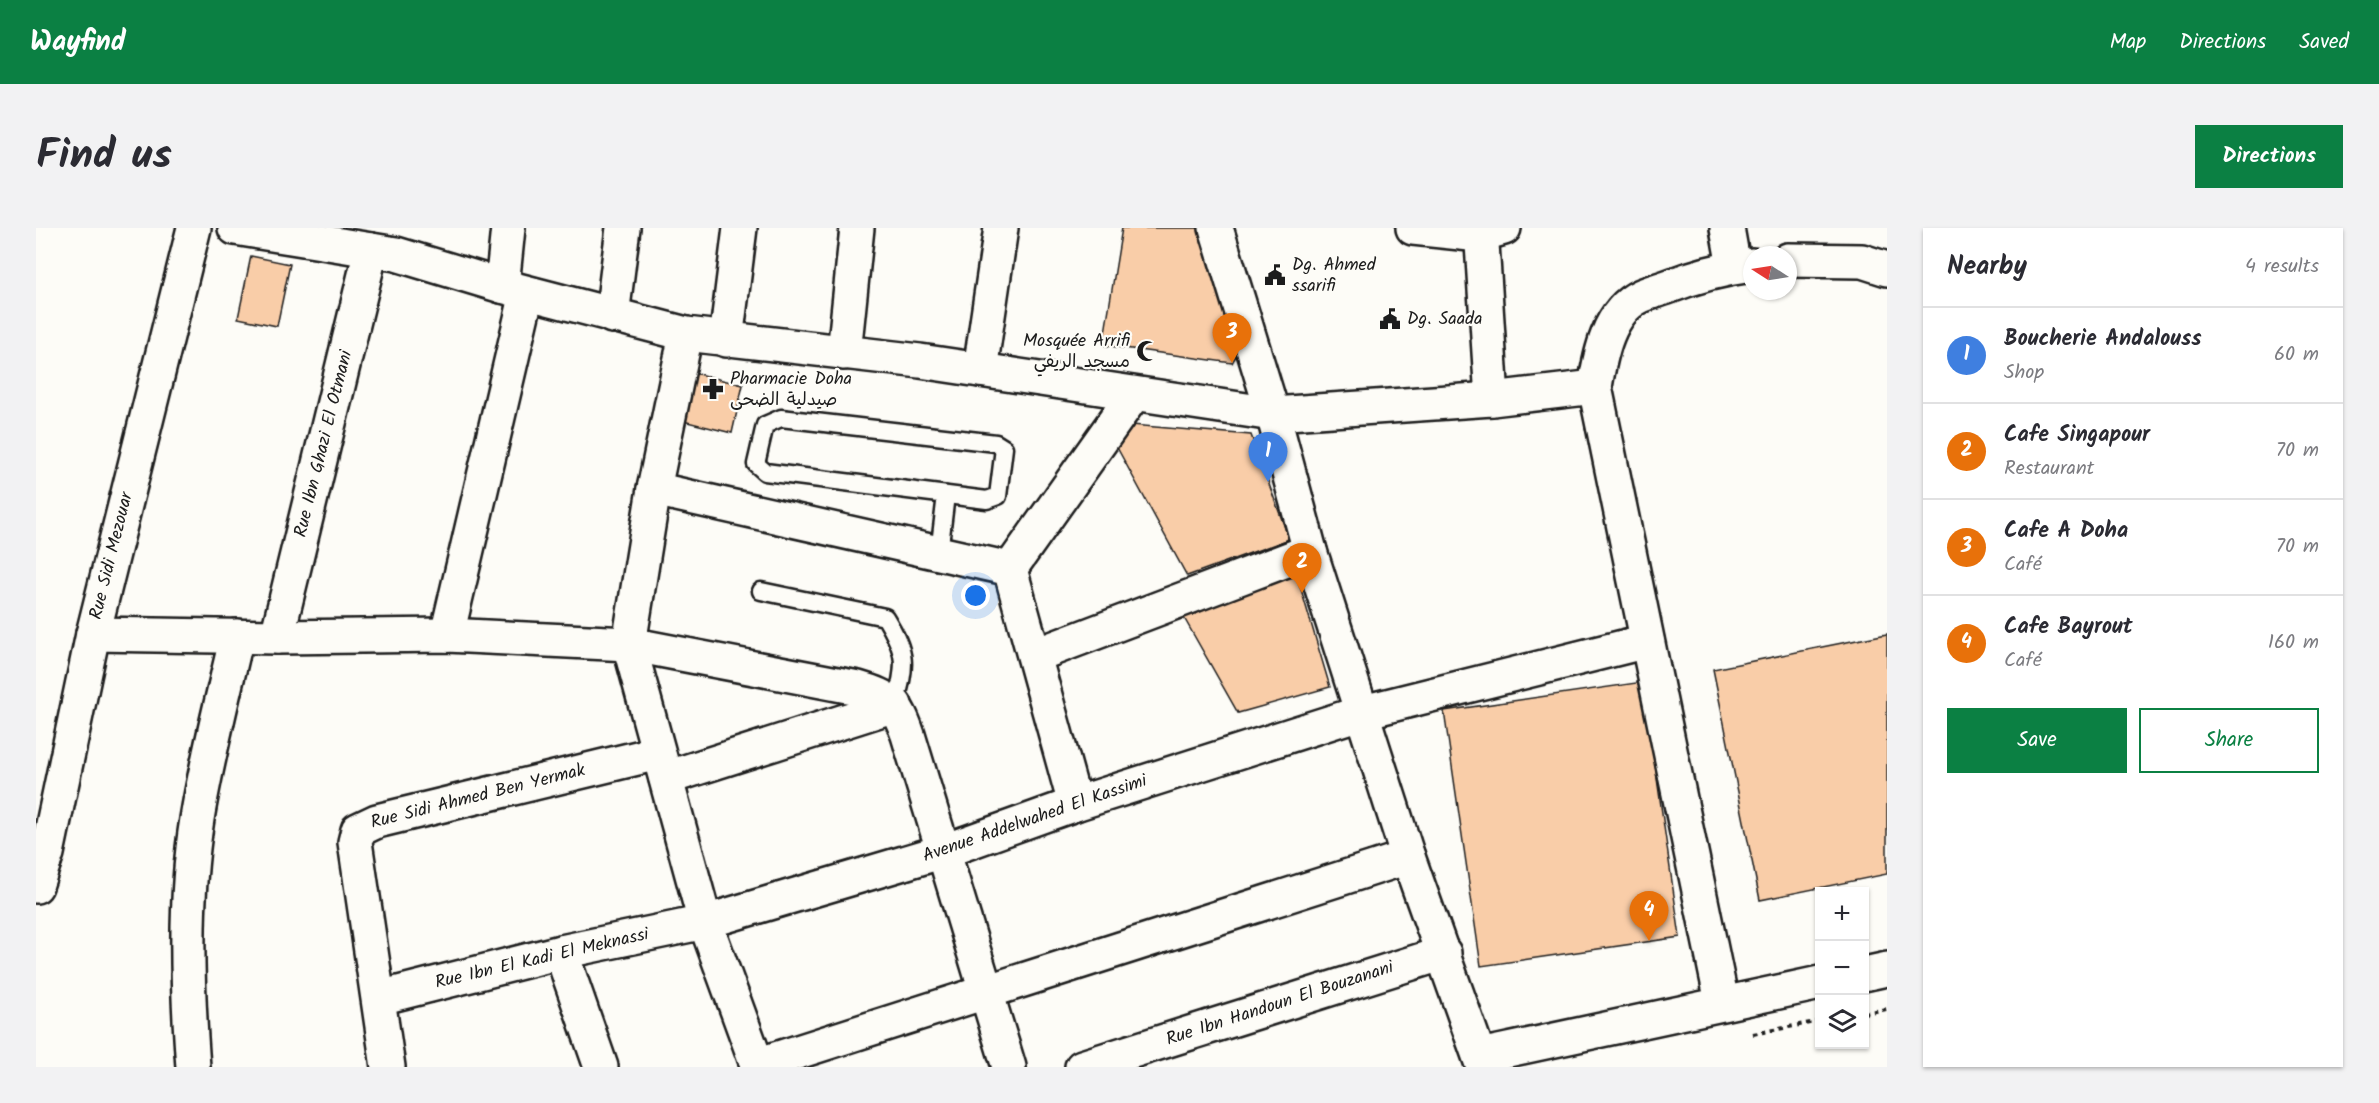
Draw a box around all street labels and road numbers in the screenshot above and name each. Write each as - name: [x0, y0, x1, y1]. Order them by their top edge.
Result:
- street label: Rue Ibn Ghazi El Otmani: [287, 347, 361, 540]
- street label: Rue Sidi Mezouar: [82, 488, 142, 623]
- street label: Rue Sidi Ahmed Ben Yermak: [368, 756, 589, 838]
- street label: Avenue Addelwahed El Kassimi: [919, 767, 1152, 871]
- street label: Rue Ibn El Kadi El Meknassi: [432, 920, 652, 998]
- street label: Rue Ibn Handoun El Bouzanani: [1162, 953, 1398, 1055]

